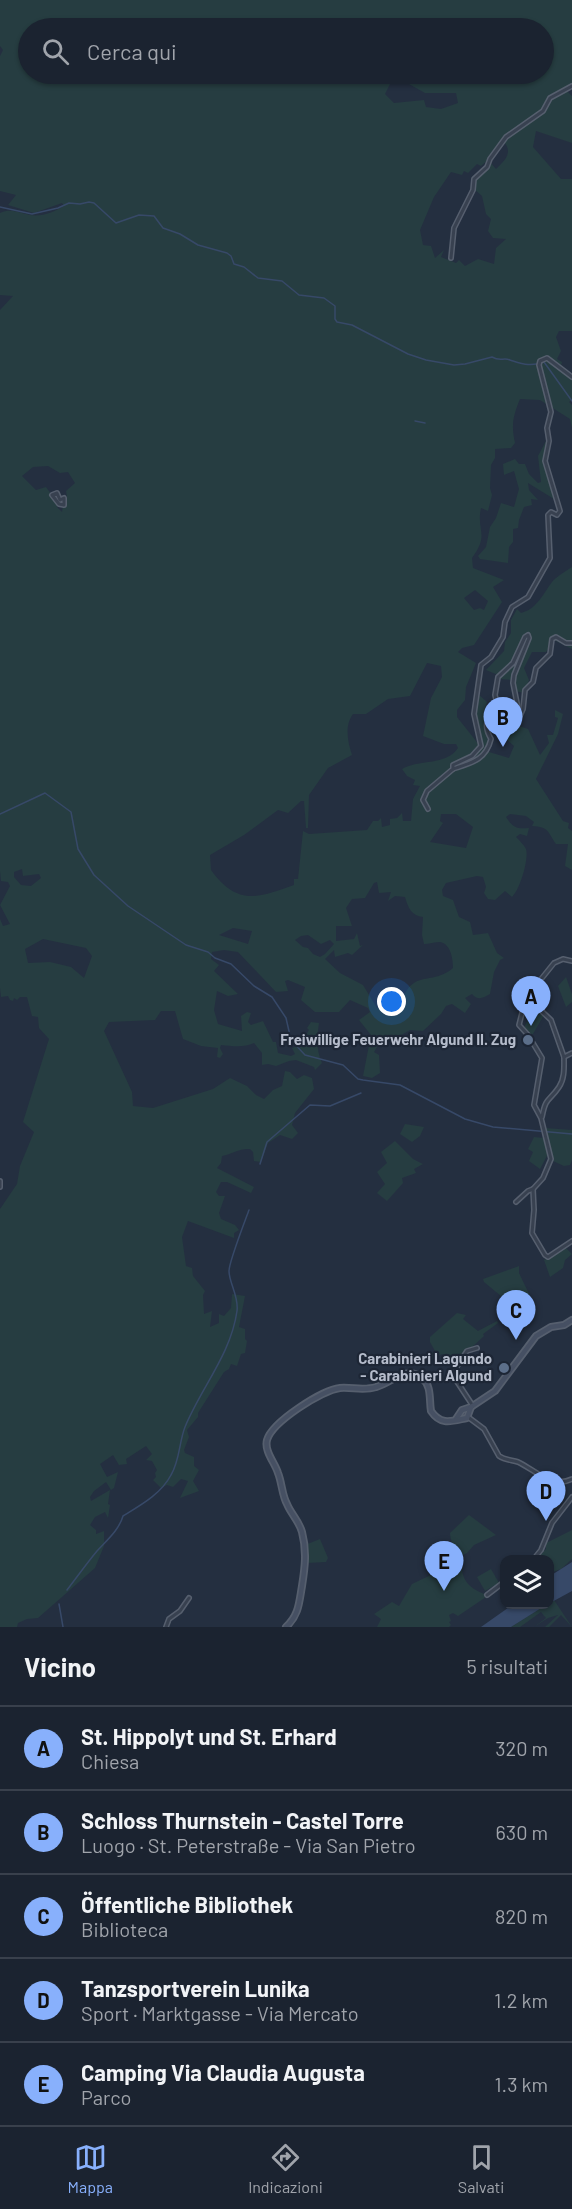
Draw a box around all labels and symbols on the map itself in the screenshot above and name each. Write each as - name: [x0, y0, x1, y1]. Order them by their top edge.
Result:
- pin: B: [484, 698, 522, 747]
- pin: A: [512, 976, 550, 1026]
- your location: [377, 987, 406, 1016]
- place label: Freiwillige Feuerwehr Algund II. Zug: [280, 1030, 516, 1048]
- marker: Freiwillige Feuerwehr Algund II. Zug: [521, 1033, 535, 1047]
- pin: C: [496, 1290, 536, 1340]
- place label: Carabinieri Lagundo - Carabinieri Algund: [358, 1349, 492, 1384]
- marker: Carabinieri Lagundo - Carabinieri Algund: [497, 1361, 511, 1375]
- pin: D: [526, 1472, 566, 1521]
- pin: E: [424, 1542, 464, 1591]

